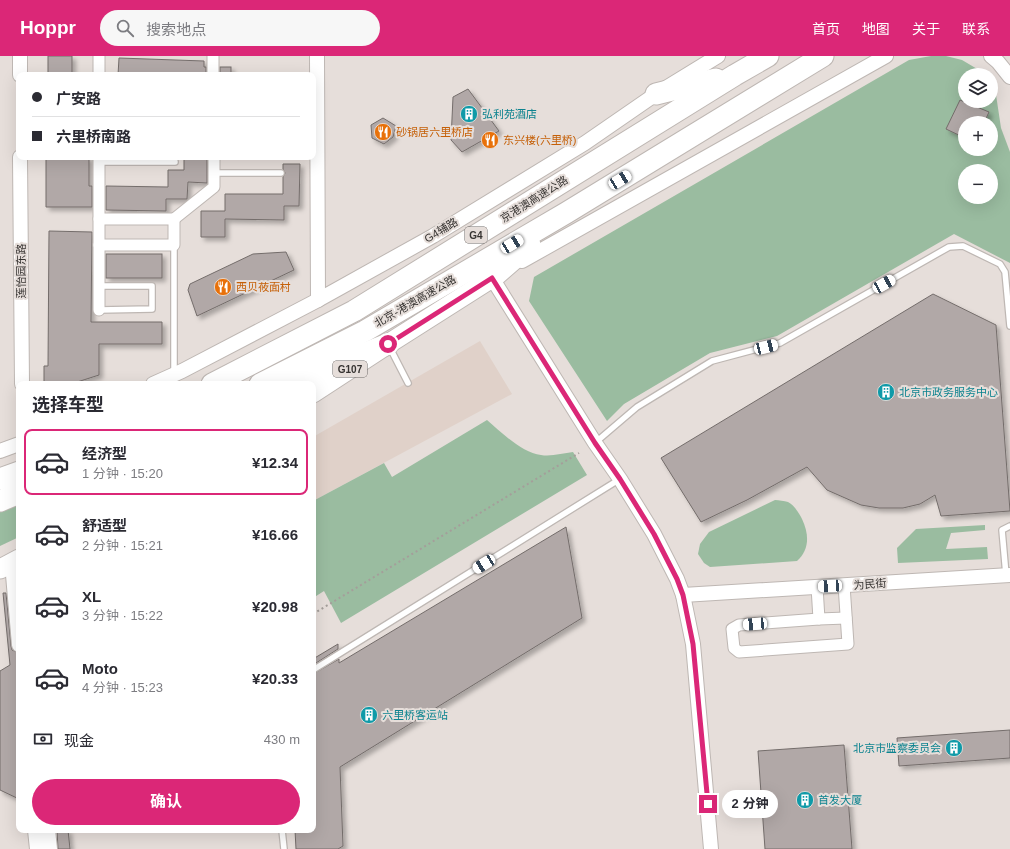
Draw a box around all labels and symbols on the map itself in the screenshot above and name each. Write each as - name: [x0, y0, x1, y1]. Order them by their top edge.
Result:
- building icon: 弘利苑酒店: [459, 104, 479, 124]
- place label: 弘利苑酒店: [482, 108, 537, 120]
- restaurant icon: 砂锅居六里桥店: [373, 122, 393, 142]
- place label: 砂锅居六里桥店: [396, 126, 473, 138]
- restaurant icon: 东兴楼(六里桥): [480, 130, 500, 150]
- place label: 东兴楼(六里桥): [503, 134, 576, 146]
- car: [607, 169, 633, 191]
- street label: 京港澳高速公路: [498, 174, 570, 224]
- street label: G4辅路: [422, 215, 460, 245]
- road number: G4: [465, 227, 487, 243]
- car: [499, 233, 525, 255]
- street label: 莲怡园东路: [15, 244, 27, 299]
- street label: 北京-港澳高速公路: [372, 273, 458, 329]
- car: [871, 273, 897, 295]
- restaurant icon: 西贝莜面村: [213, 277, 233, 297]
- place label: 西贝莜面村: [236, 281, 291, 293]
- route start: [379, 335, 397, 353]
- car: [753, 338, 779, 356]
- road number: G107: [333, 361, 367, 377]
- building icon: 北京市政务服务中心: [876, 382, 896, 402]
- place label: 北京市政务服务中心: [899, 386, 998, 398]
- car: [471, 553, 497, 575]
- street label: 为民街: [853, 577, 887, 591]
- car: [818, 579, 842, 593]
- car: [743, 617, 767, 631]
- building icon: 六里桥客运站: [359, 705, 379, 725]
- place label: 六里桥客运站: [382, 709, 448, 721]
- building icon: 北京市监察委员会: [944, 738, 964, 758]
- place label: 北京市监察委员会: [853, 742, 941, 754]
- callout: 2 分钟: [722, 790, 778, 818]
- building icon: 首发大厦: [795, 790, 815, 810]
- place label: 首发大厦: [818, 794, 862, 806]
- route end: [699, 795, 717, 813]

